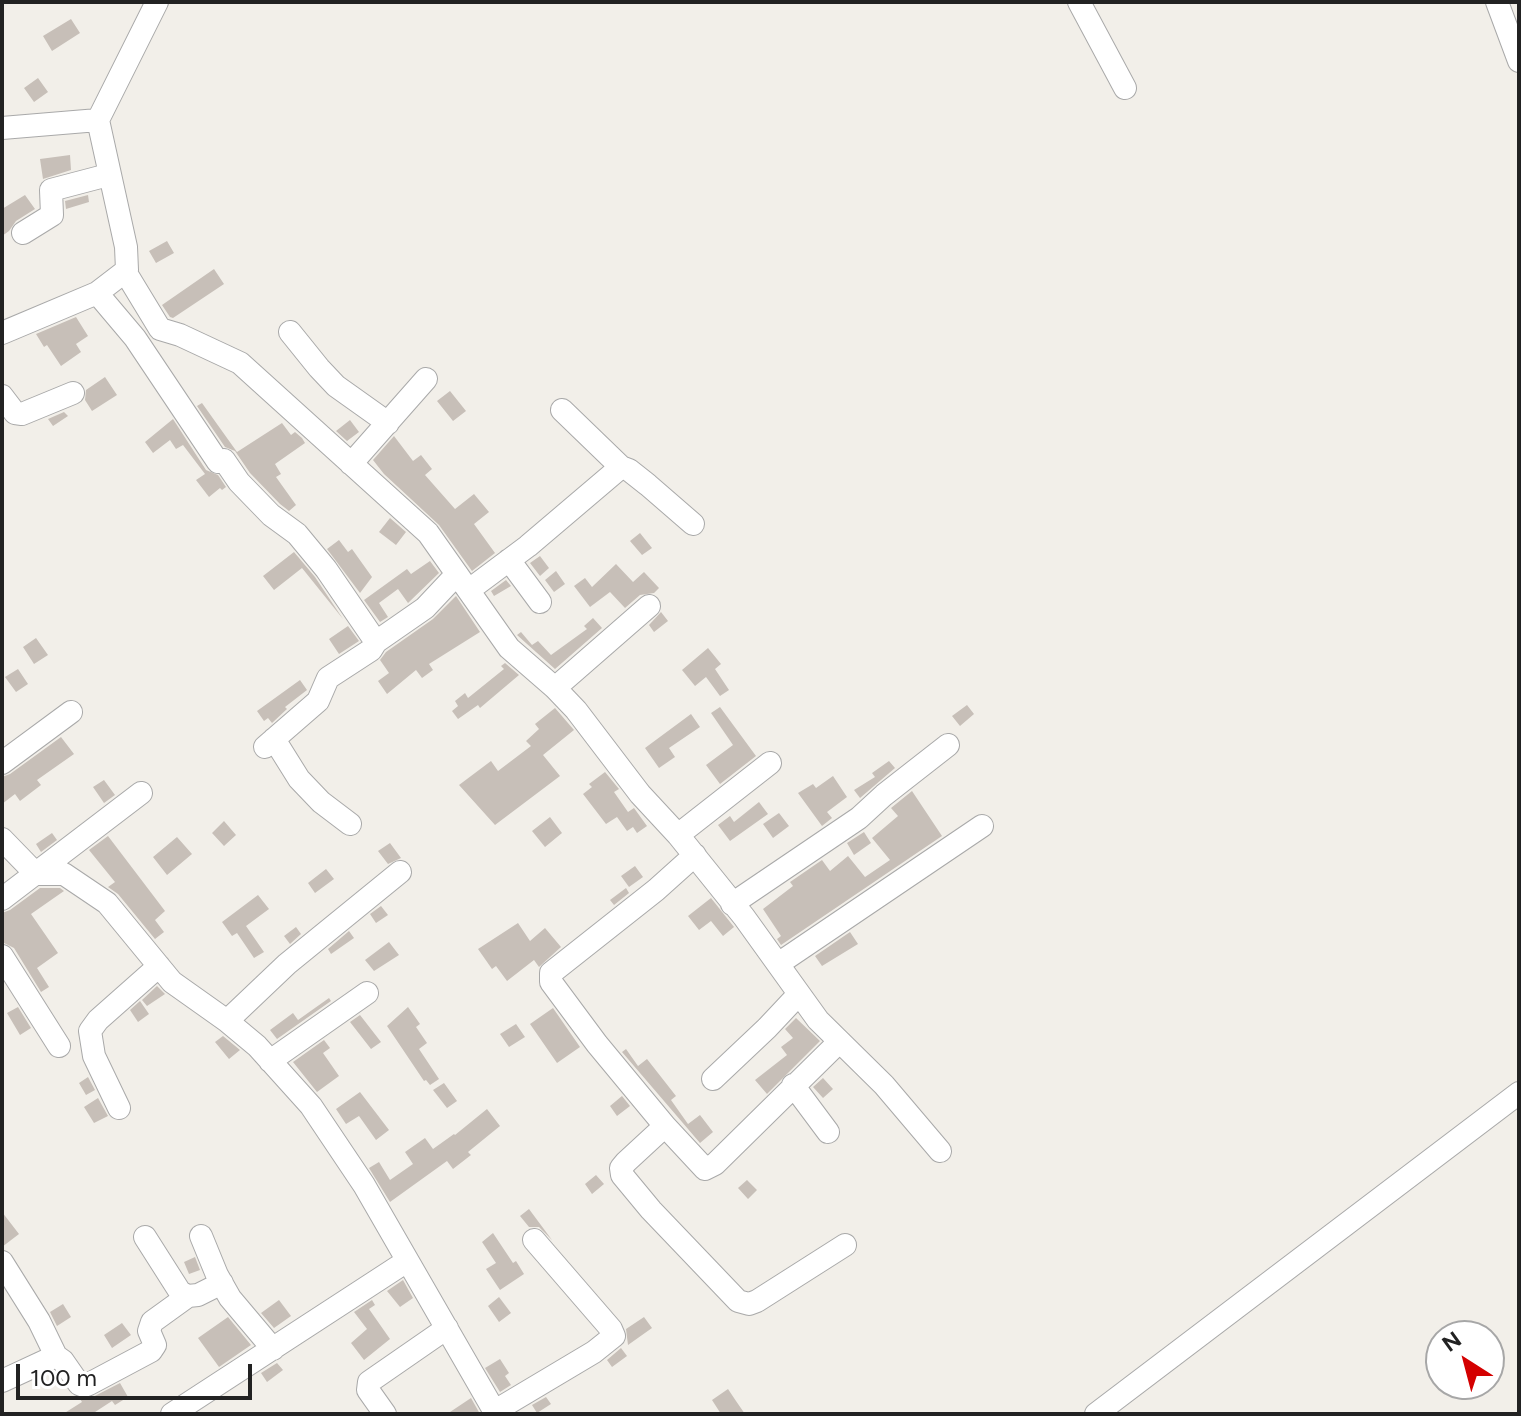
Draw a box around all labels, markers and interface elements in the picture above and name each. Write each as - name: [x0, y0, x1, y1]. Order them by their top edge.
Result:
- north arrow: [1425, 1320, 1505, 1400]
- text: N: [1437, 1326, 1467, 1358]
- scale bar: [20, 1348, 256, 1398]
- text: 100 m: [30, 1363, 97, 1392]

